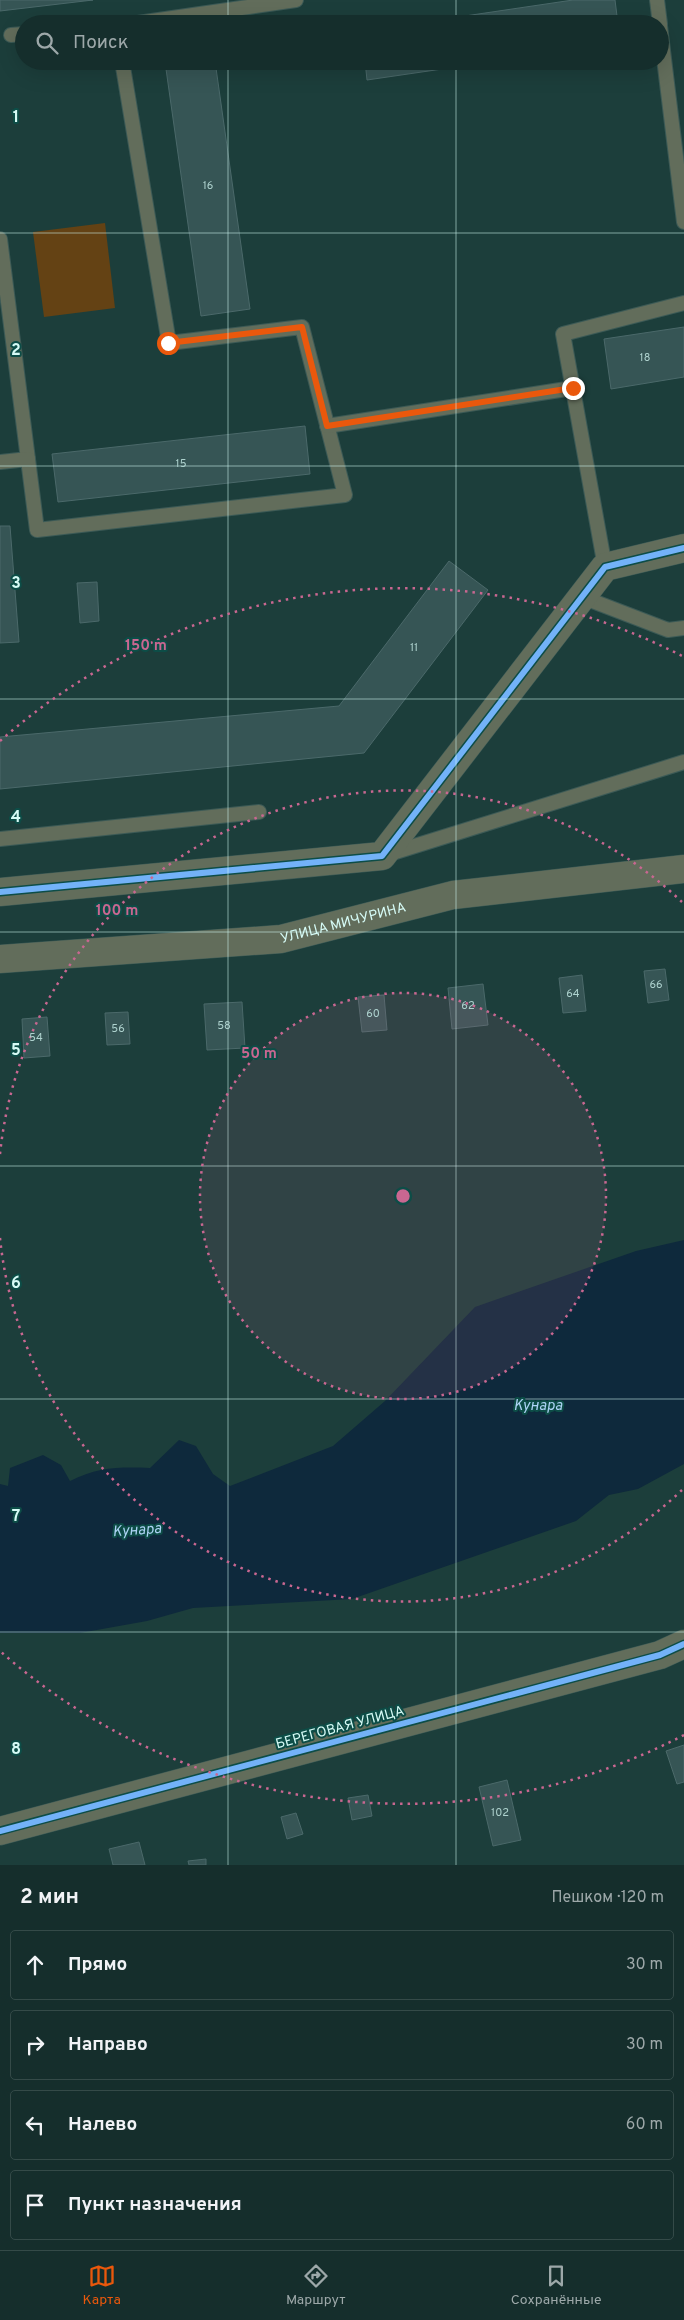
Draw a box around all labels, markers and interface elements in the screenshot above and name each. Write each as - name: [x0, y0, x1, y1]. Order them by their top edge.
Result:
- search box: [15, 15, 669, 70]
- icon: search: [33, 29, 61, 57]
- text: Поиск: [73, 31, 129, 55]
- text: 1: [13, 108, 19, 128]
- house number: 16: [203, 179, 213, 193]
- route start: [157, 332, 180, 355]
- text: 2: [11, 341, 21, 361]
- house number: 18: [640, 351, 650, 365]
- route end: [562, 377, 585, 400]
- house number: 15: [176, 457, 187, 471]
- text: 3: [11, 574, 21, 594]
- text: 150 m: [125, 637, 167, 656]
- house number: 11: [410, 641, 418, 655]
- text: 4: [11, 808, 21, 828]
- street label: УЛИЦА МИЧУРИНА: [279, 899, 408, 947]
- text: 100 m: [96, 902, 138, 921]
- house number: 66: [649, 978, 663, 992]
- house number: 64: [566, 987, 580, 1001]
- house number: 62: [461, 999, 475, 1013]
- house number: 60: [366, 1007, 380, 1021]
- house number: 58: [217, 1019, 231, 1033]
- house number: 56: [111, 1022, 125, 1036]
- house number: 54: [29, 1031, 43, 1045]
- text: 5: [11, 1041, 21, 1061]
- text: 50 m: [241, 1045, 277, 1064]
- centre of rings: [394, 1187, 412, 1205]
- text: 6: [11, 1274, 21, 1294]
- water label: Кунара: [513, 1397, 563, 1416]
- text: 7: [12, 1507, 20, 1527]
- water label: Кунара: [112, 1520, 162, 1542]
- street label: БЕРЕГОВАЯ УЛИЦА: [274, 1703, 406, 1753]
- text: 8: [11, 1740, 21, 1760]
- house number: 102: [491, 1806, 509, 1820]
- text: 2 мин: [20, 1884, 79, 1911]
- text: Пешком · 120 m: [551, 1888, 664, 1908]
- icon: ahead: [21, 1951, 49, 1979]
- text: Прямо: [68, 1953, 127, 1977]
- text: 30 m: [626, 1955, 663, 1975]
- icon: right: [21, 2031, 49, 2059]
- text: Направо: [68, 2033, 148, 2057]
- text: 30 m: [626, 2035, 663, 2055]
- icon: left: [21, 2111, 49, 2139]
- text: Налево: [68, 2113, 137, 2137]
- text: 60 m: [626, 2115, 663, 2135]
- icon: arrive: [21, 2191, 49, 2219]
- text: Пункт назначения: [68, 2193, 242, 2217]
- tab: Карта: [83, 2262, 121, 2309]
- tab: Маршрут: [286, 2262, 346, 2309]
- tab: Сохранённые: [511, 2262, 601, 2309]

